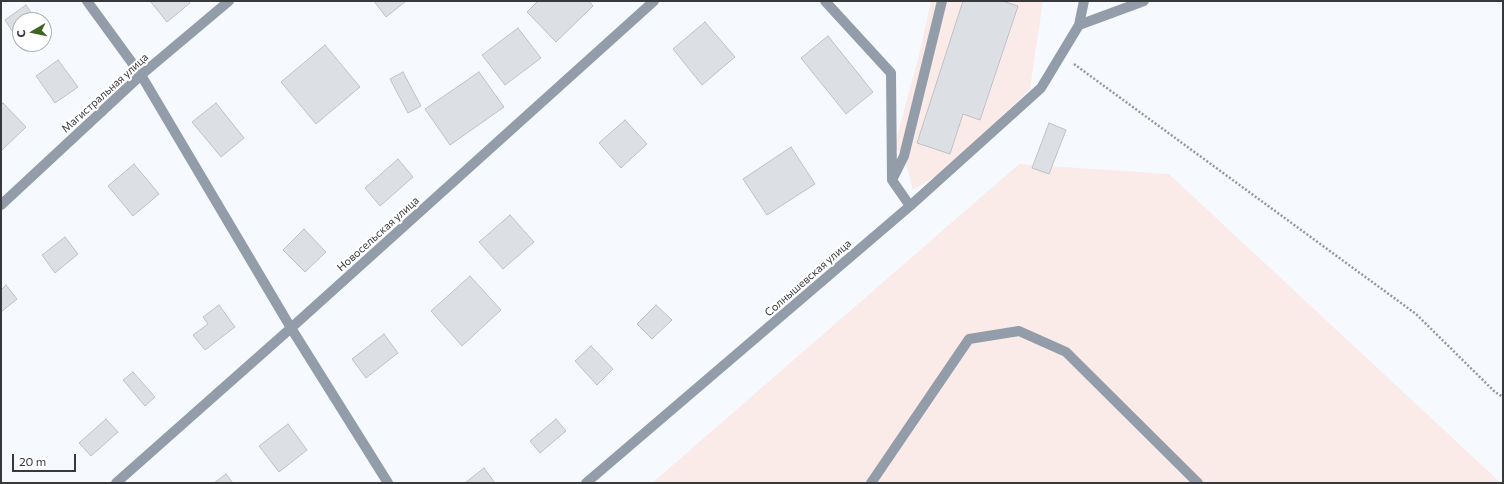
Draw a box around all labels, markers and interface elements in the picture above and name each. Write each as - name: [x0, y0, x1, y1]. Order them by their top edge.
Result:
- north arrow: [12, 12, 52, 52]
- text: С: [14, 29, 28, 39]
- street label: Магистральная улица: [59, 51, 151, 135]
- street label: Новосельская улица: [334, 194, 422, 274]
- street label: Солнышевская улица: [762, 237, 854, 319]
- scale bar: [14, 446, 78, 472]
- text: 20 m: [19, 454, 46, 468]

